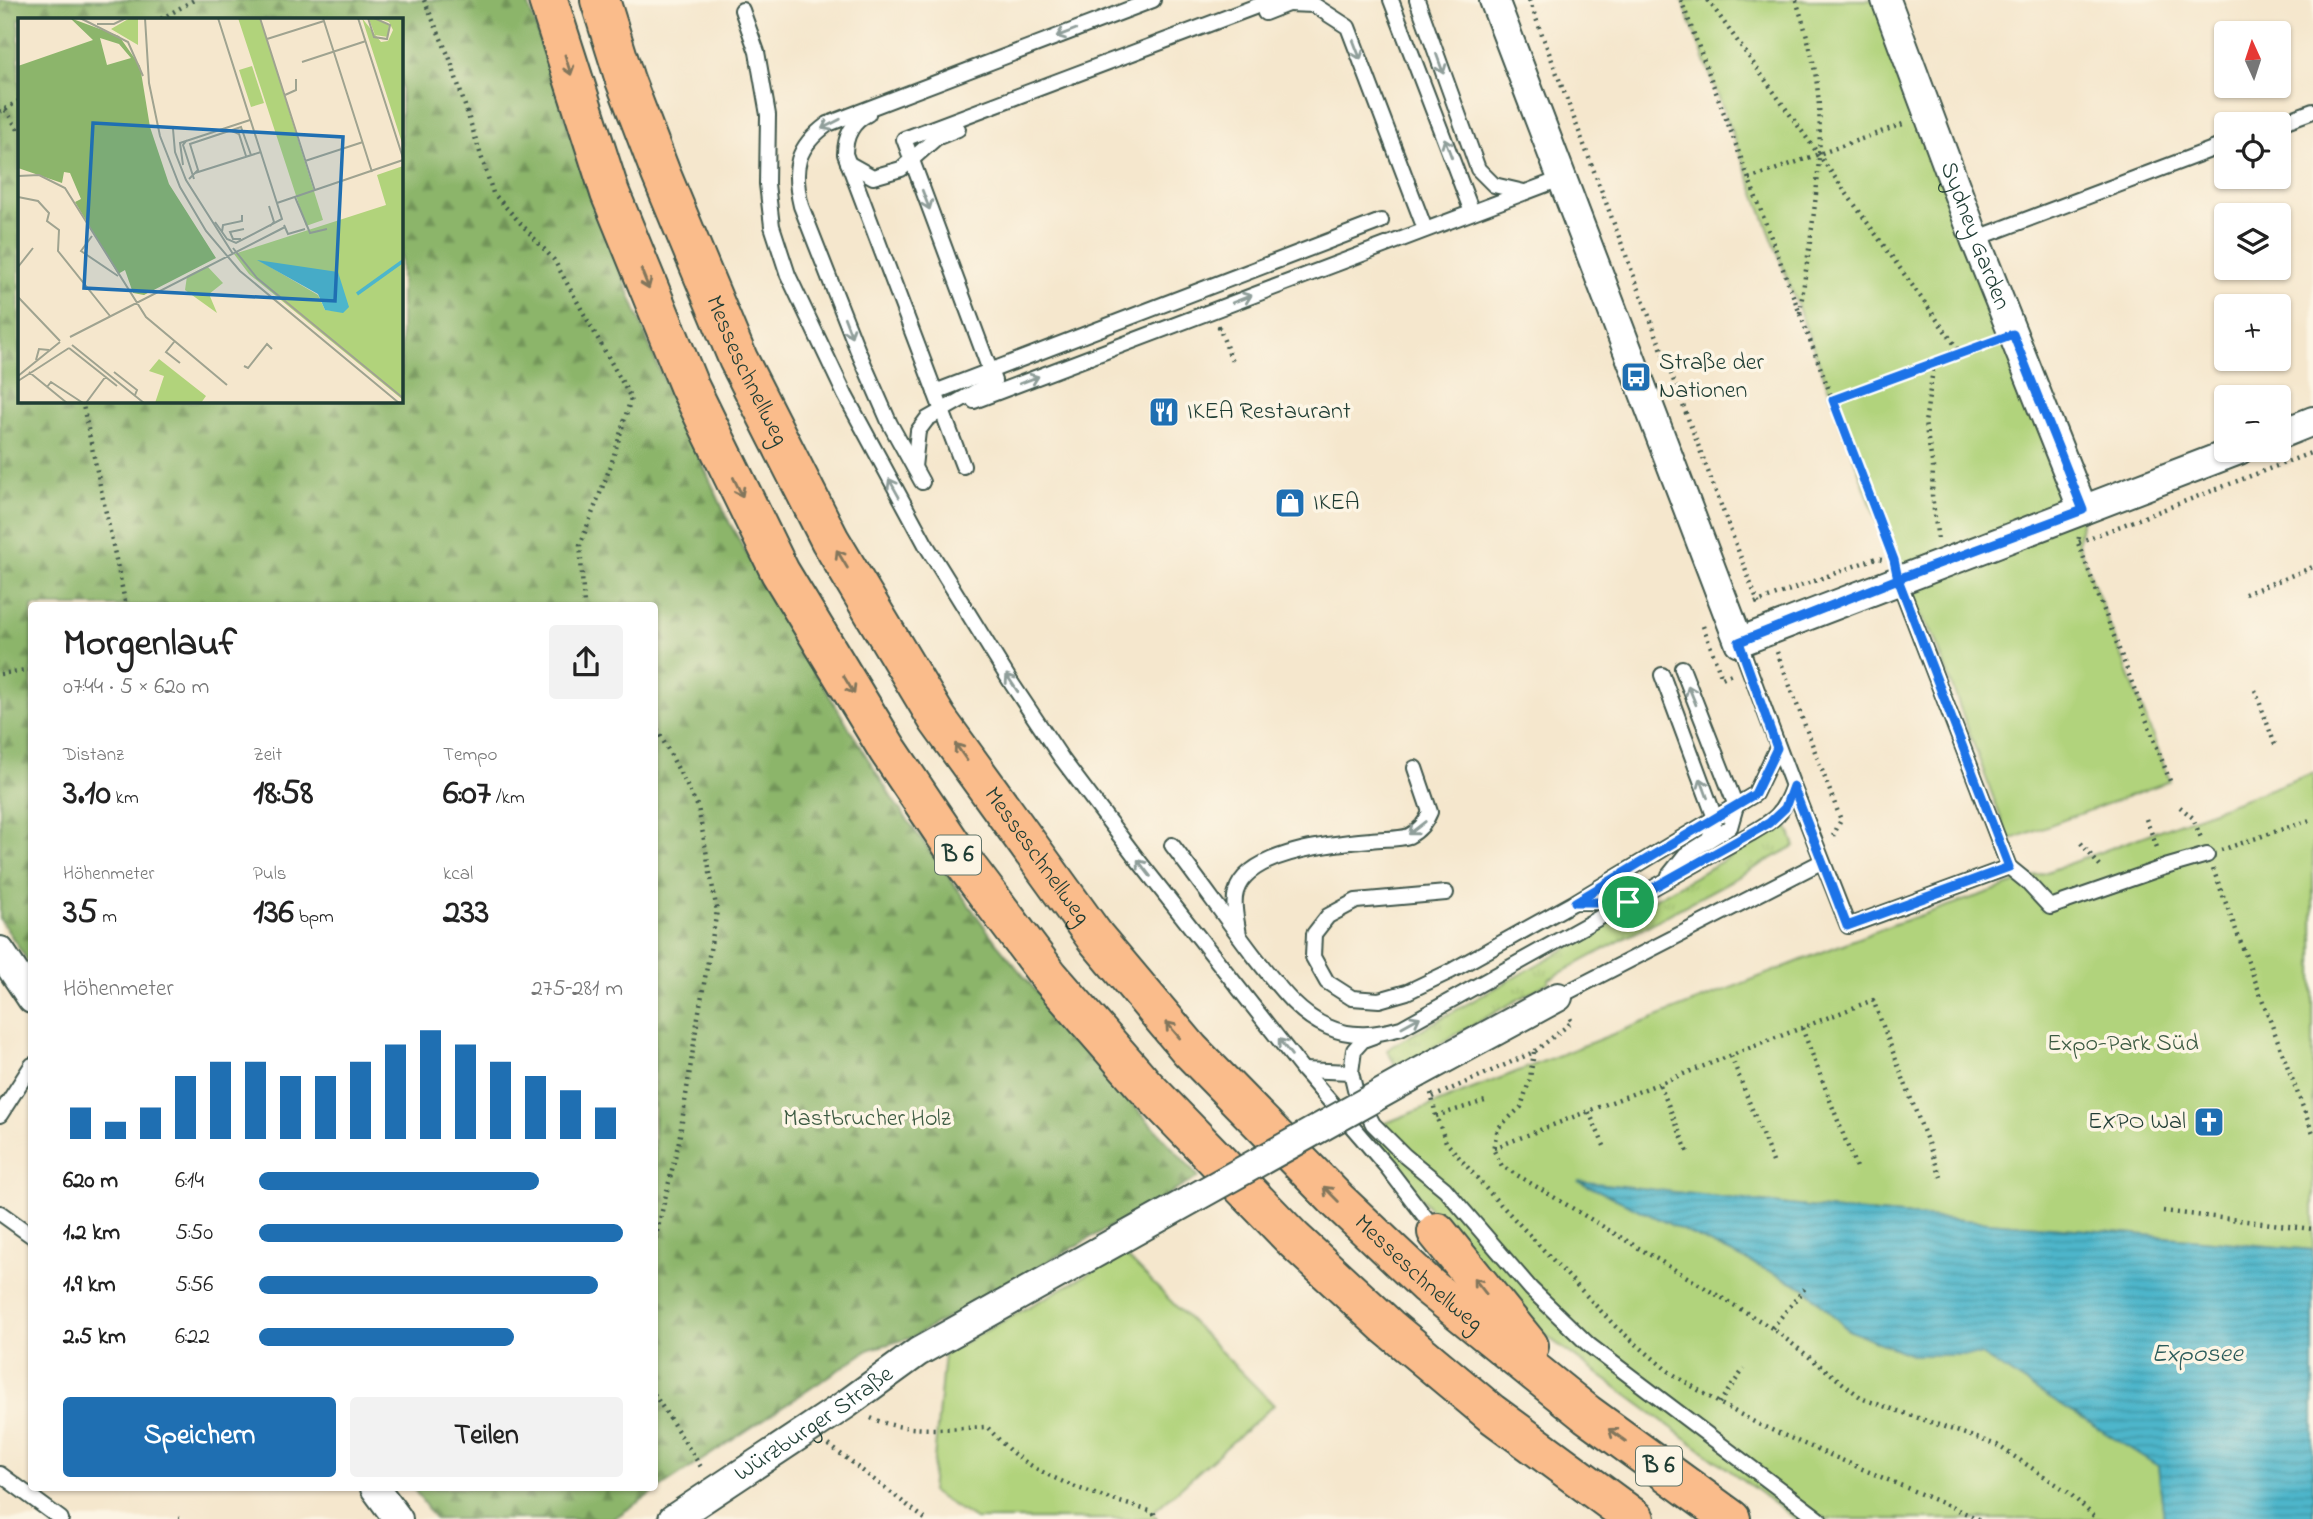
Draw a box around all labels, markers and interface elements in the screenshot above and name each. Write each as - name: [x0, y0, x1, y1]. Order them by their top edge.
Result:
- inset map: [18, 18, 402, 402]
- north arrow: [2214, 21, 2291, 98]
- map controls: [2214, 21, 2291, 462]
- one-way arrow: [1056, 27, 1078, 40]
- one-way arrow: [1352, 38, 1364, 60]
- one-way arrow: [1435, 53, 1448, 75]
- one-way arrow: [563, 54, 576, 76]
- button: locate: [2214, 112, 2291, 189]
- one-way arrow: [822, 117, 842, 131]
- one-way arrow: [1440, 137, 1453, 159]
- street label: Sydney Garden: [1930, 157, 2019, 315]
- one-way arrow: [921, 189, 934, 211]
- button: layers: [2214, 203, 2291, 280]
- one-way arrow: [640, 268, 653, 289]
- street label: Messeschnellweg: [696, 290, 797, 452]
- one-way arrow: [1231, 291, 1252, 304]
- button: +: [2214, 294, 2291, 371]
- one-way arrow: [843, 315, 856, 337]
- place label: Straße der Nationen: [1659, 346, 1764, 409]
- bus stop icon: Straße der Nationen: [1619, 360, 1653, 394]
- one-way arrow: [1018, 372, 1040, 385]
- button: −: [2214, 385, 2291, 462]
- restaurant icon: IKEA Restaurant: [1147, 395, 1181, 429]
- place label: IKEA Restaurant: [1187, 395, 1351, 430]
- one-way arrow: [732, 476, 746, 497]
- one-way arrow: [887, 479, 901, 499]
- shop icon: IKEA: [1273, 486, 1307, 520]
- place label: IKEA: [1313, 486, 1360, 521]
- one-way arrow: [834, 549, 848, 569]
- text: Morgenlauf: [63, 617, 237, 673]
- button: share: [549, 625, 623, 699]
- text: 07:44 · 5 × 620 m: [63, 671, 209, 704]
- one-way arrow: [1004, 674, 1019, 693]
- one-way arrow: [842, 675, 856, 695]
- one-way arrow: [1685, 684, 1698, 706]
- text: Distanz: [63, 742, 124, 769]
- text: Zeit: [253, 742, 282, 769]
- text: Tempo: [443, 742, 497, 769]
- one-way arrow: [954, 743, 968, 762]
- text: 3.10: [63, 769, 111, 820]
- text: 18:58: [253, 769, 313, 820]
- text: 6:07: [443, 769, 491, 820]
- one-way arrow: [1697, 778, 1710, 800]
- street label: Messeschnellweg: [975, 780, 1098, 932]
- text: km: [111, 785, 139, 812]
- text: /km: [491, 785, 525, 812]
- one-way arrow: [1408, 820, 1426, 836]
- road number: B 6: [935, 835, 981, 874]
- one-way arrow: [1137, 859, 1152, 878]
- text: Höhenmeter: [63, 861, 154, 888]
- text: Puls: [253, 861, 287, 888]
- text: kcal: [443, 861, 473, 888]
- pin: [1598, 872, 1658, 932]
- icon: arrive: [1609, 883, 1647, 921]
- text: 35: [63, 888, 97, 939]
- text: 136: [253, 888, 294, 939]
- text: 233: [443, 888, 489, 939]
- text: m: [97, 904, 117, 931]
- text: bpm: [294, 904, 334, 931]
- text: Höhenmeter: [63, 973, 174, 1006]
- text: 275–281 m: [531, 973, 623, 1006]
- one-way arrow: [1401, 1015, 1421, 1029]
- one-way arrow: [1165, 1022, 1181, 1040]
- park label: Expo-Park Süd: [2047, 1027, 2199, 1062]
- one-way arrow: [1277, 1038, 1292, 1057]
- park label: Mastbrucher Holz: [783, 1102, 952, 1137]
- place label: EXPO Wal: [2088, 1105, 2186, 1140]
- church icon: EXPO Wal: [2192, 1105, 2226, 1139]
- text: 620 m: [63, 1165, 118, 1198]
- text: 6:14: [175, 1165, 204, 1198]
- one-way arrow: [1323, 1186, 1340, 1203]
- street label: Messeschnellweg: [1346, 1207, 1490, 1341]
- text: 1.2 km: [63, 1217, 120, 1250]
- text: 5:50: [175, 1217, 213, 1250]
- text: 1.9 km: [63, 1269, 116, 1302]
- text: 5:56: [175, 1269, 213, 1302]
- one-way arrow: [1473, 1278, 1488, 1296]
- text: 2.5 km: [63, 1321, 126, 1354]
- text: 6:22: [175, 1321, 210, 1354]
- water label: Exposee: [2151, 1336, 2244, 1374]
- street label: Würzburger Straße: [728, 1357, 901, 1491]
- button: Speichern: [63, 1397, 336, 1477]
- button: Teilen: [350, 1397, 623, 1477]
- one-way arrow: [1608, 1428, 1627, 1443]
- road number: B 6: [1636, 1446, 1682, 1485]

